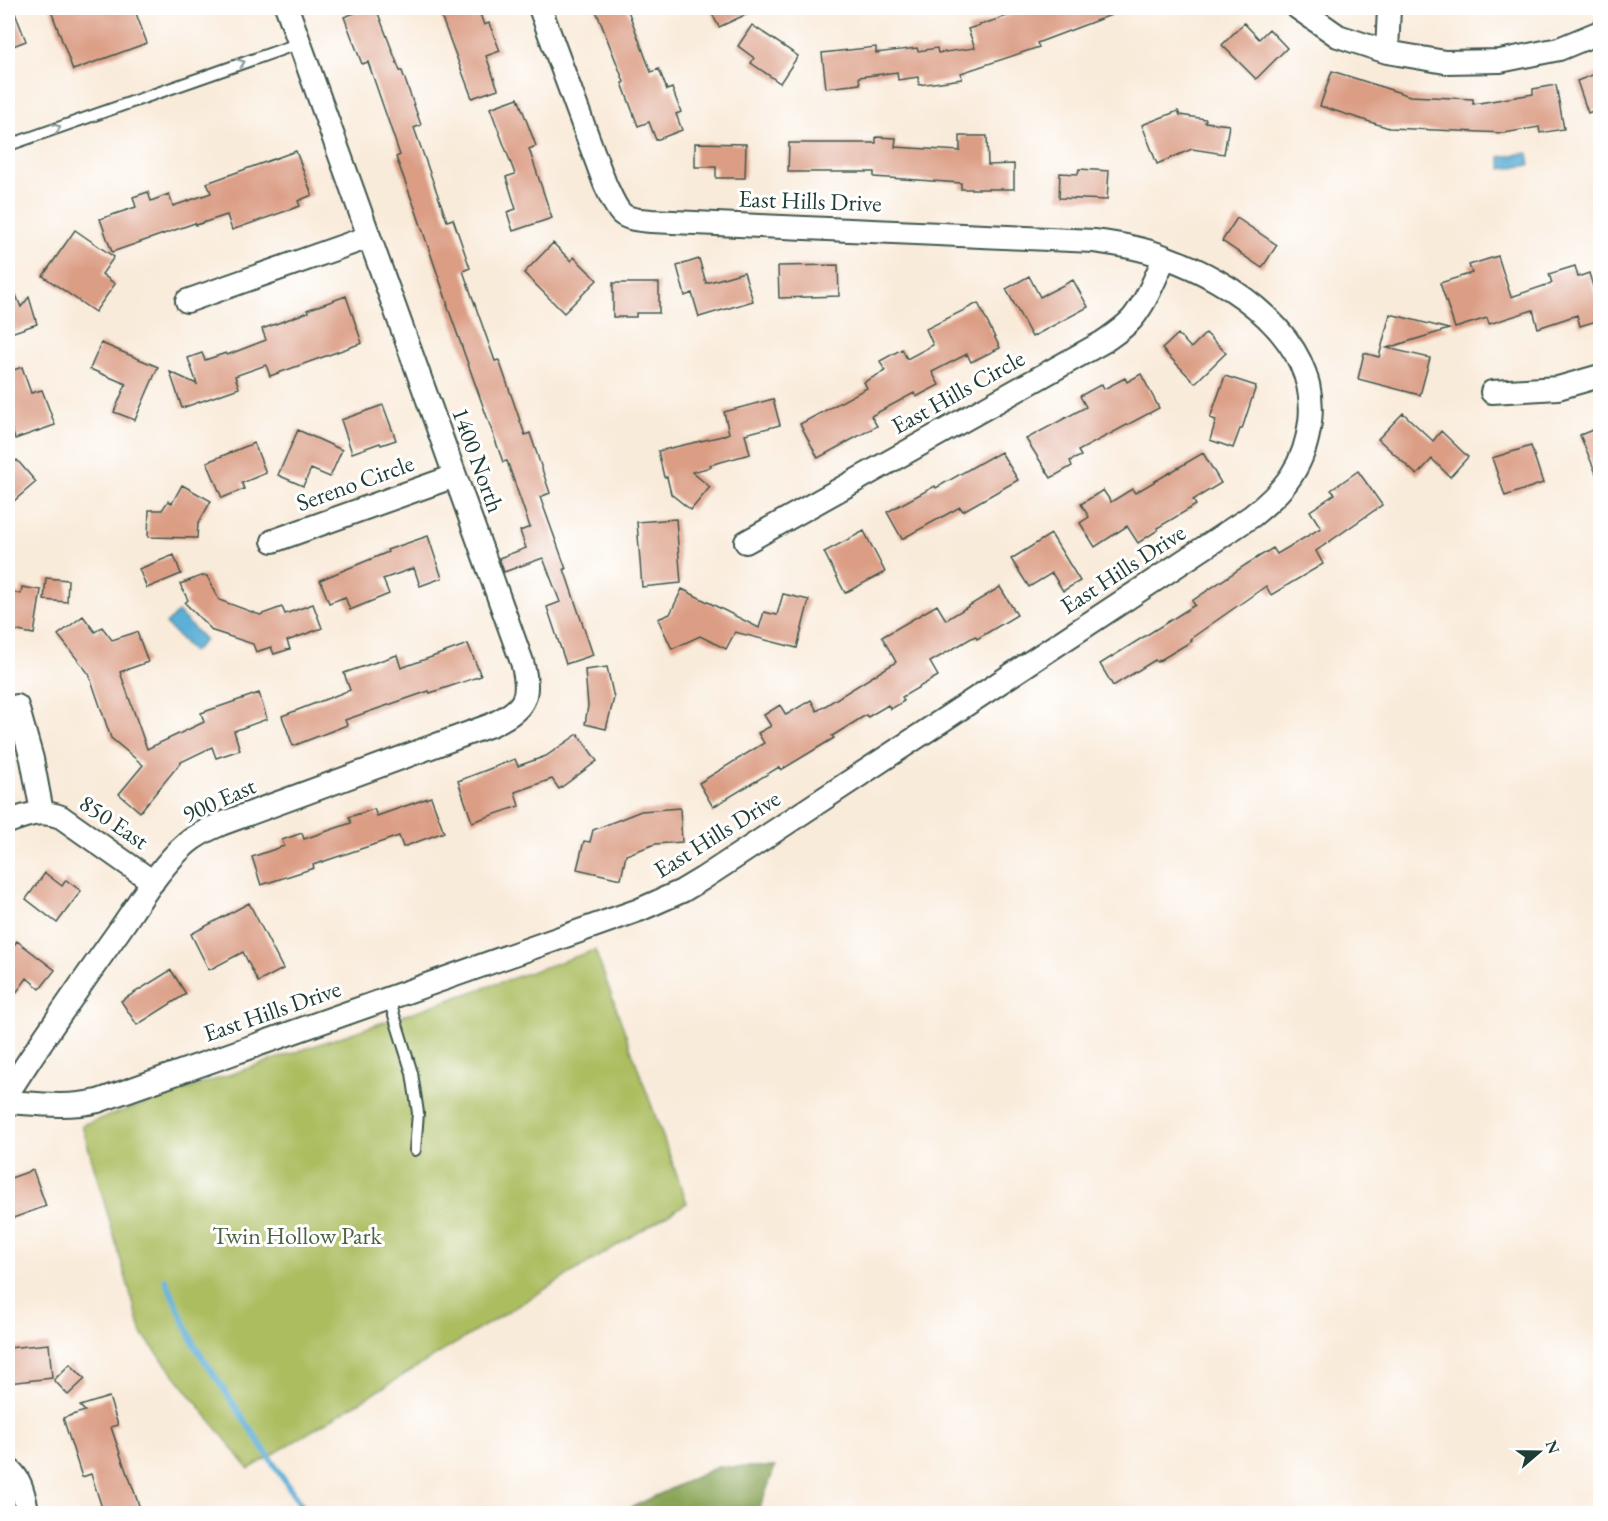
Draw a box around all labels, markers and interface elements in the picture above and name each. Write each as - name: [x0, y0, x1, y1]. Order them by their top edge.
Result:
- one-way arrow: [235, 58, 246, 71]
- one-way arrow: [52, 123, 62, 136]
- street label: East Hills Drive: [738, 183, 882, 218]
- street label: East Hills Circle: [886, 342, 1030, 441]
- street label: 1400 North: [445, 403, 512, 517]
- street label: Sereno Circle: [292, 447, 418, 518]
- street label: East Hills Drive: [1054, 517, 1191, 621]
- street label: 900 East: [177, 770, 261, 829]
- street label: East Hills Drive: [648, 782, 786, 885]
- street label: 850 East: [74, 787, 155, 856]
- street label: East Hills Drive: [199, 973, 345, 1049]
- park label: Twin Hollow Park: [212, 1220, 383, 1251]
- north arrow: [1509, 1422, 1569, 1482]
- text: N: [1541, 1437, 1565, 1457]

